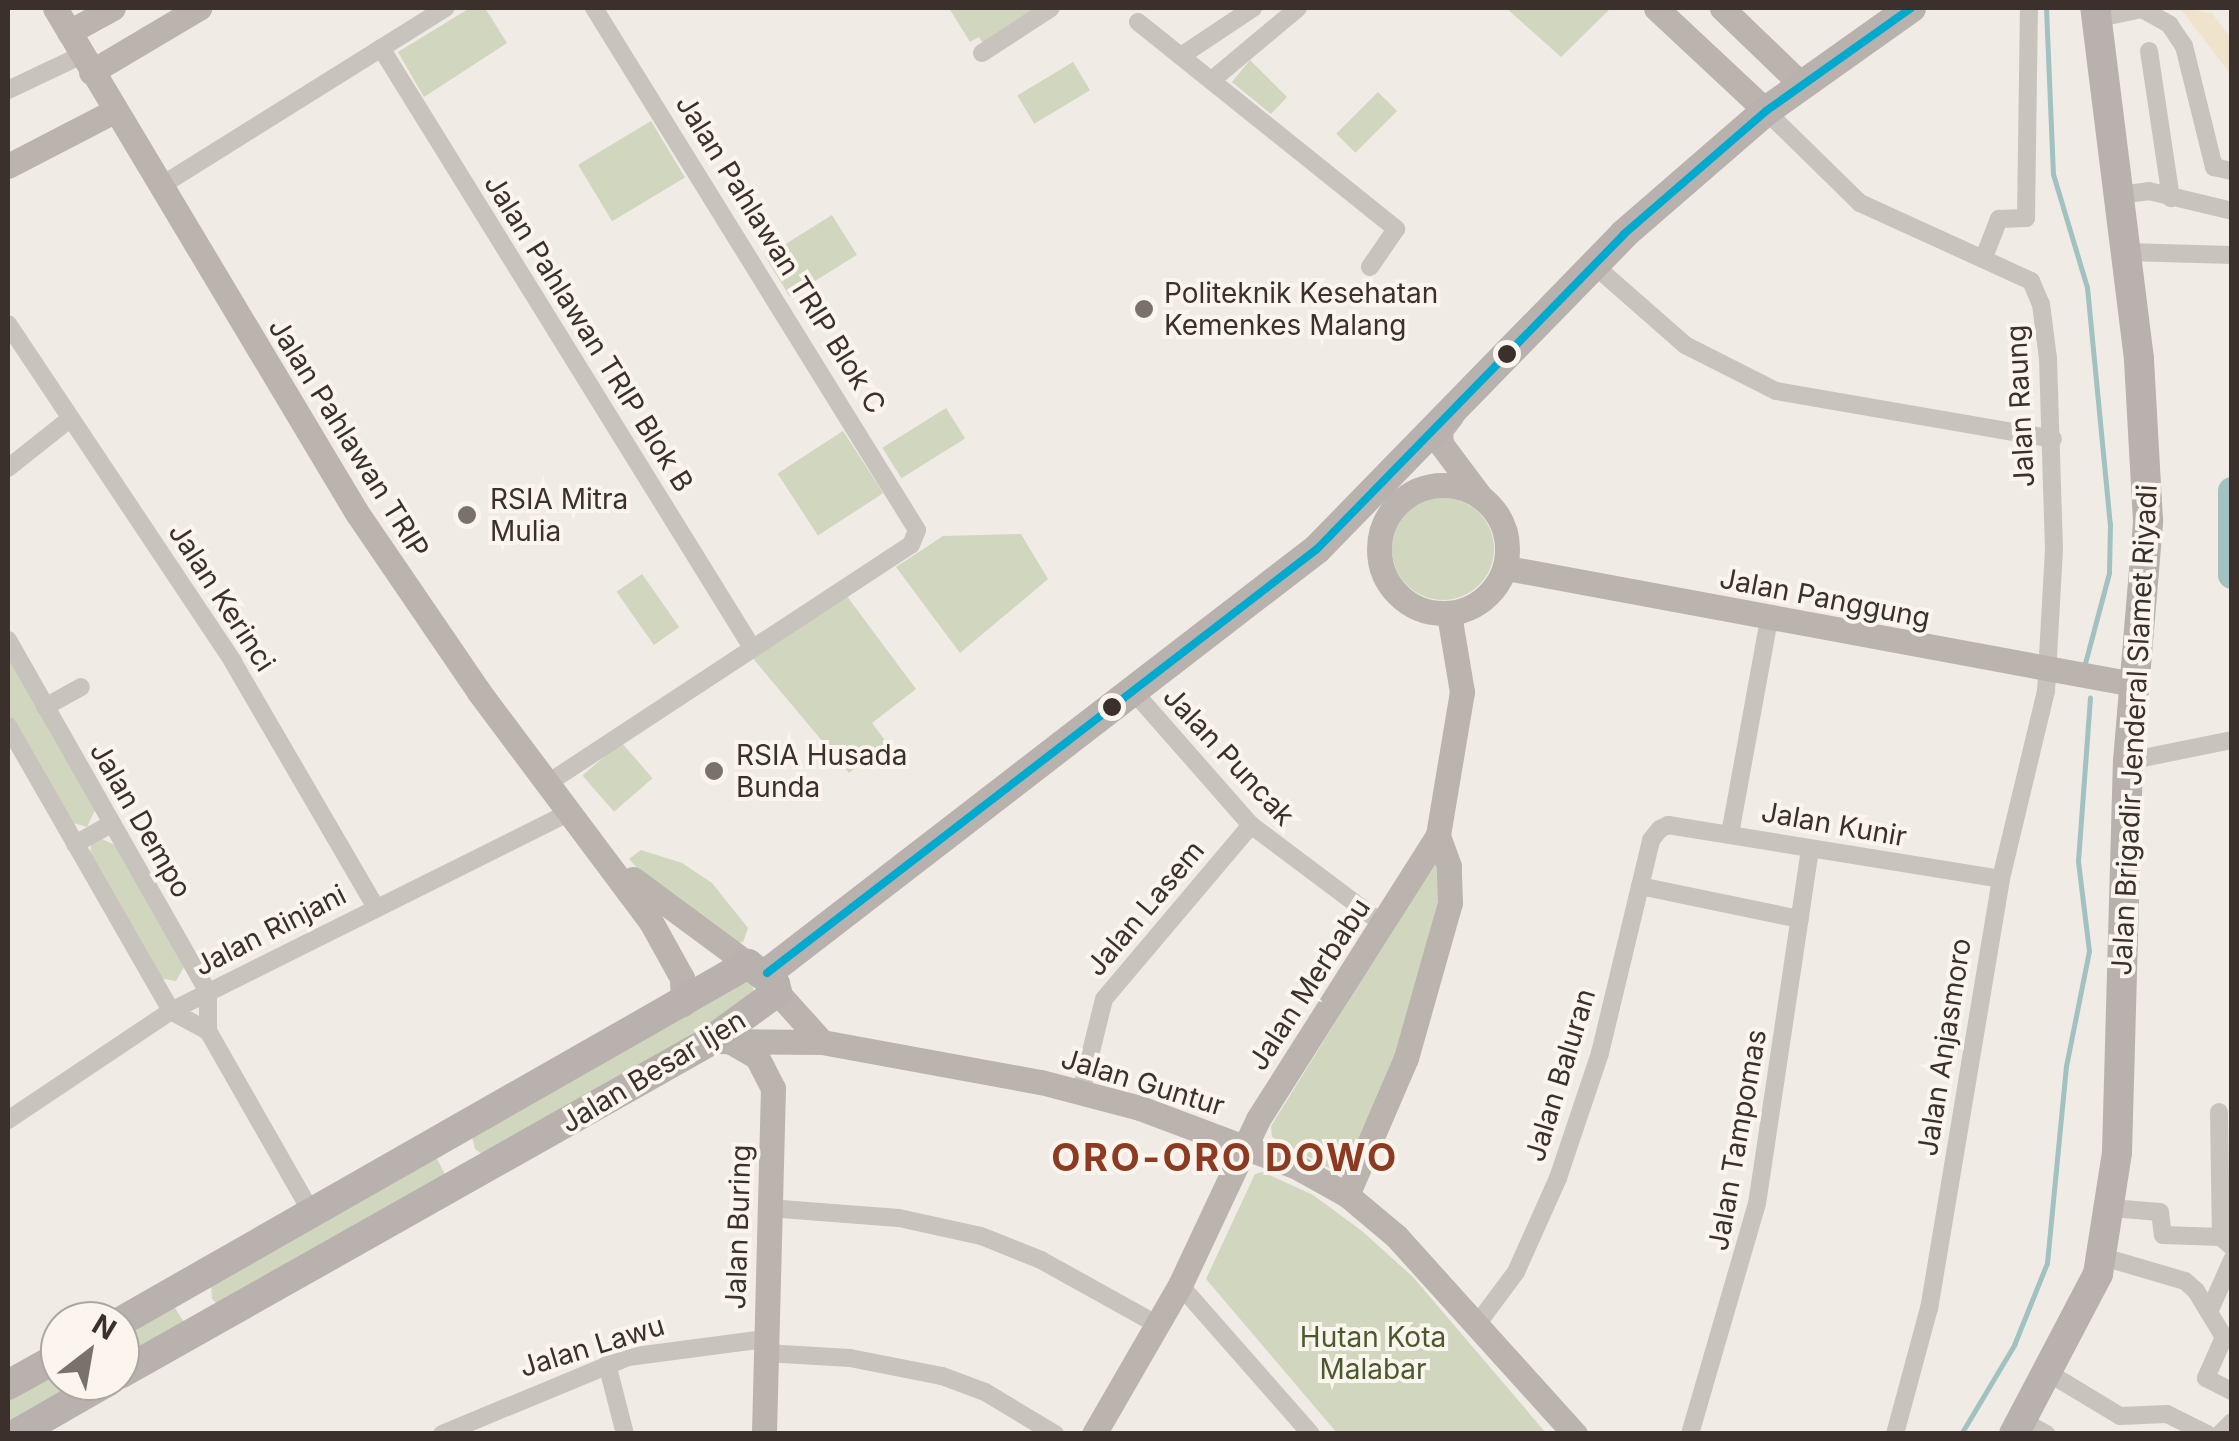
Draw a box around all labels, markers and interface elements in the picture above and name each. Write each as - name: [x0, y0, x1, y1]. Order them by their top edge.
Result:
- street label: Jalan Pahlawan TRIP Blok C: [669, 89, 893, 419]
- street label: Jalan Pahlawan TRIP Blok B: [477, 168, 701, 498]
- place label: Politeknik Kesehatan Kemenkes Malang: [1164, 276, 1438, 342]
- marker: Politeknik Kesehatan Kemenkes Malang: [1133, 298, 1155, 320]
- street label: Jalan Pahlawan TRIP: [262, 312, 436, 564]
- street label: Jalan Raung: [1999, 324, 2041, 488]
- unlabelled marker: [1497, 344, 1517, 364]
- place label: RSIA Mitra Mulia: [490, 482, 628, 548]
- street label: Jalan Brigadir Jenderal Slamet Riyadi: [2104, 484, 2164, 976]
- marker: RSIA Mitra Mulia: [454, 502, 480, 528]
- street label: Jalan Kerinci: [162, 517, 282, 677]
- street label: Jalan Panggung: [1717, 561, 1933, 635]
- street label: Jalan Puncak: [1156, 680, 1302, 832]
- unlabelled marker: [1102, 697, 1122, 717]
- street label: Jalan Dempo: [83, 736, 199, 904]
- place label: RSIA Husada Bunda: [736, 738, 907, 804]
- marker: RSIA Husada Bunda: [701, 758, 727, 784]
- street label: Jalan Kunir: [1759, 795, 1909, 853]
- street label: Jalan Lasem: [1079, 834, 1211, 982]
- street label: Jalan Rinjani: [189, 877, 351, 983]
- street label: Jalan Merbabu: [1241, 892, 1377, 1076]
- street label: Jalan Anjasmoro: [1910, 936, 1978, 1158]
- street label: Jalan Baluran: [1518, 985, 1602, 1165]
- street label: Jalan Besar Ijen: [555, 1003, 751, 1139]
- street label: Jalan Tampomas: [1701, 1027, 1773, 1253]
- street label: Jalan Guntur: [1057, 1041, 1229, 1123]
- district label: ORO-ORO DOWO: [1051, 1135, 1399, 1181]
- street label: Jalan Buring: [718, 1144, 758, 1310]
- north arrow: [40, 1301, 140, 1401]
- text: N: [87, 1307, 122, 1347]
- street label: Jalan Lawu: [516, 1308, 668, 1384]
- park label: Hutan Kota Malabar: [1300, 1320, 1446, 1386]

